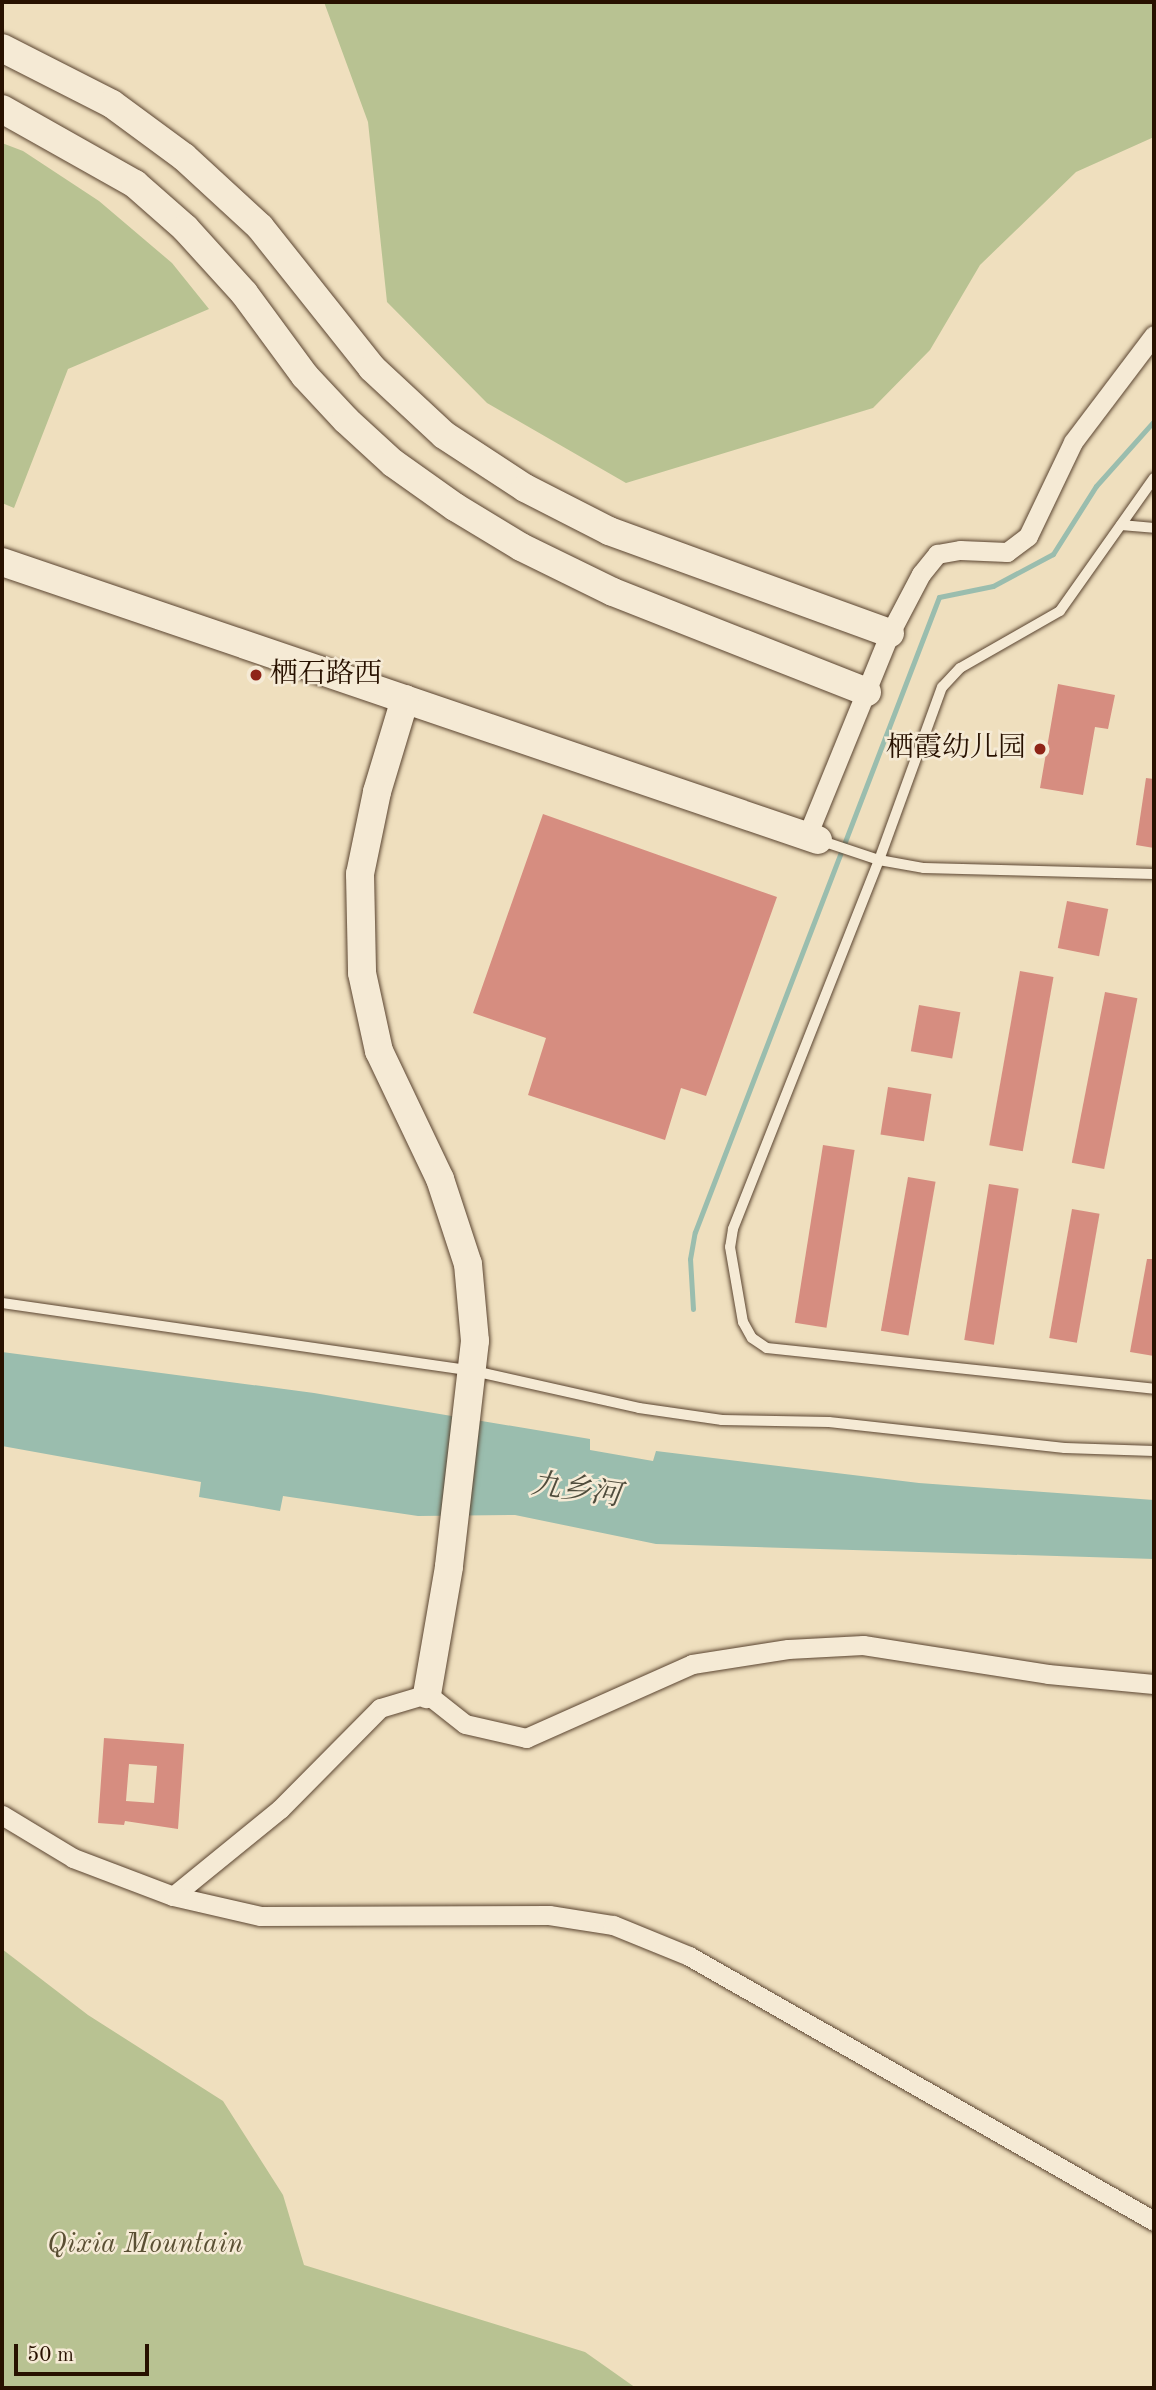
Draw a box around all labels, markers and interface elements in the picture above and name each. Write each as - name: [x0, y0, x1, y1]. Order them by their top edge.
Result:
- place label: 栖石路西: [270, 658, 382, 692]
- marker: 栖石路西: [248, 667, 264, 683]
- place label: 栖霞幼儿园: [886, 732, 1026, 766]
- marker: 栖霞幼儿园: [1032, 741, 1048, 757]
- water label: 九乡河: [529, 1467, 623, 1515]
- park label: Qixia Mountain: [47, 2228, 243, 2262]
- scale bar: [18, 2330, 152, 2374]
- text: 50 m: [27, 2345, 74, 2366]

